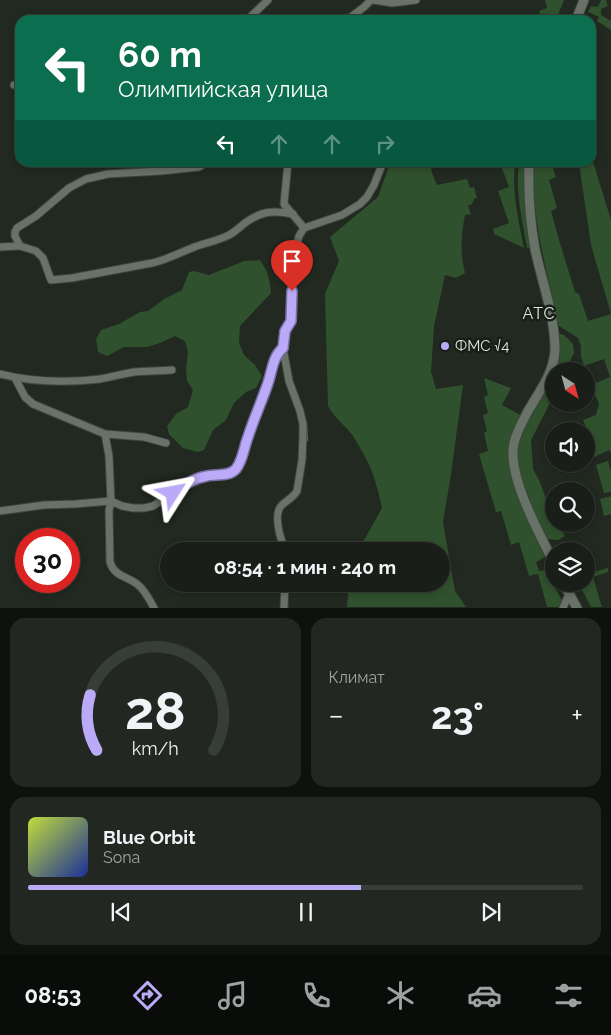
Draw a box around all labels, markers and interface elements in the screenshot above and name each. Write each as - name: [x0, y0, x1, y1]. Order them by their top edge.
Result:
- text: 60 m: [118, 34, 202, 75]
- icon: left: [35, 35, 100, 100]
- text: Олимпийская улица: [118, 76, 328, 102]
- icon: left: [212, 130, 240, 158]
- icon: ahead: [265, 130, 293, 158]
- icon: ahead: [318, 130, 346, 158]
- icon: right: [371, 130, 399, 158]
- pin: [271, 240, 313, 291]
- icon: arrive: [278, 247, 306, 275]
- district label: АТС: [522, 304, 556, 323]
- place label: ФМС √4: [455, 337, 509, 355]
- marker: ФМС √4: [439, 340, 451, 352]
- north arrow: [545, 362, 595, 412]
- map controls: [545, 362, 595, 592]
- button: sound: [545, 422, 595, 472]
- position arrow: [146, 466, 198, 518]
- button: search: [545, 482, 595, 532]
- speed limit sign: 30: [15, 528, 80, 593]
- button: layers: [545, 542, 595, 592]
- text: 08:54 · 1 мин · 240 m: [214, 556, 396, 578]
- text: Климат: [329, 668, 385, 687]
- text: 28: [125, 680, 186, 741]
- text: 23°: [431, 693, 484, 738]
- text: −: [329, 699, 344, 732]
- text: +: [571, 699, 583, 732]
- text: km/h: [132, 738, 179, 759]
- text: Blue Orbit: [103, 826, 195, 848]
- text: Sona: [103, 848, 140, 867]
- icon: previous: [107, 898, 135, 926]
- icon: pause: [292, 898, 320, 926]
- icon: next: [477, 898, 505, 926]
- icon: directions: [130, 978, 165, 1013]
- icon: music: [215, 978, 250, 1013]
- icon: phone: [299, 978, 334, 1013]
- icon: climate: [383, 978, 418, 1013]
- icon: car: [467, 978, 502, 1013]
- icon: filters: [551, 978, 586, 1013]
- text: 08:53: [25, 982, 81, 1008]

